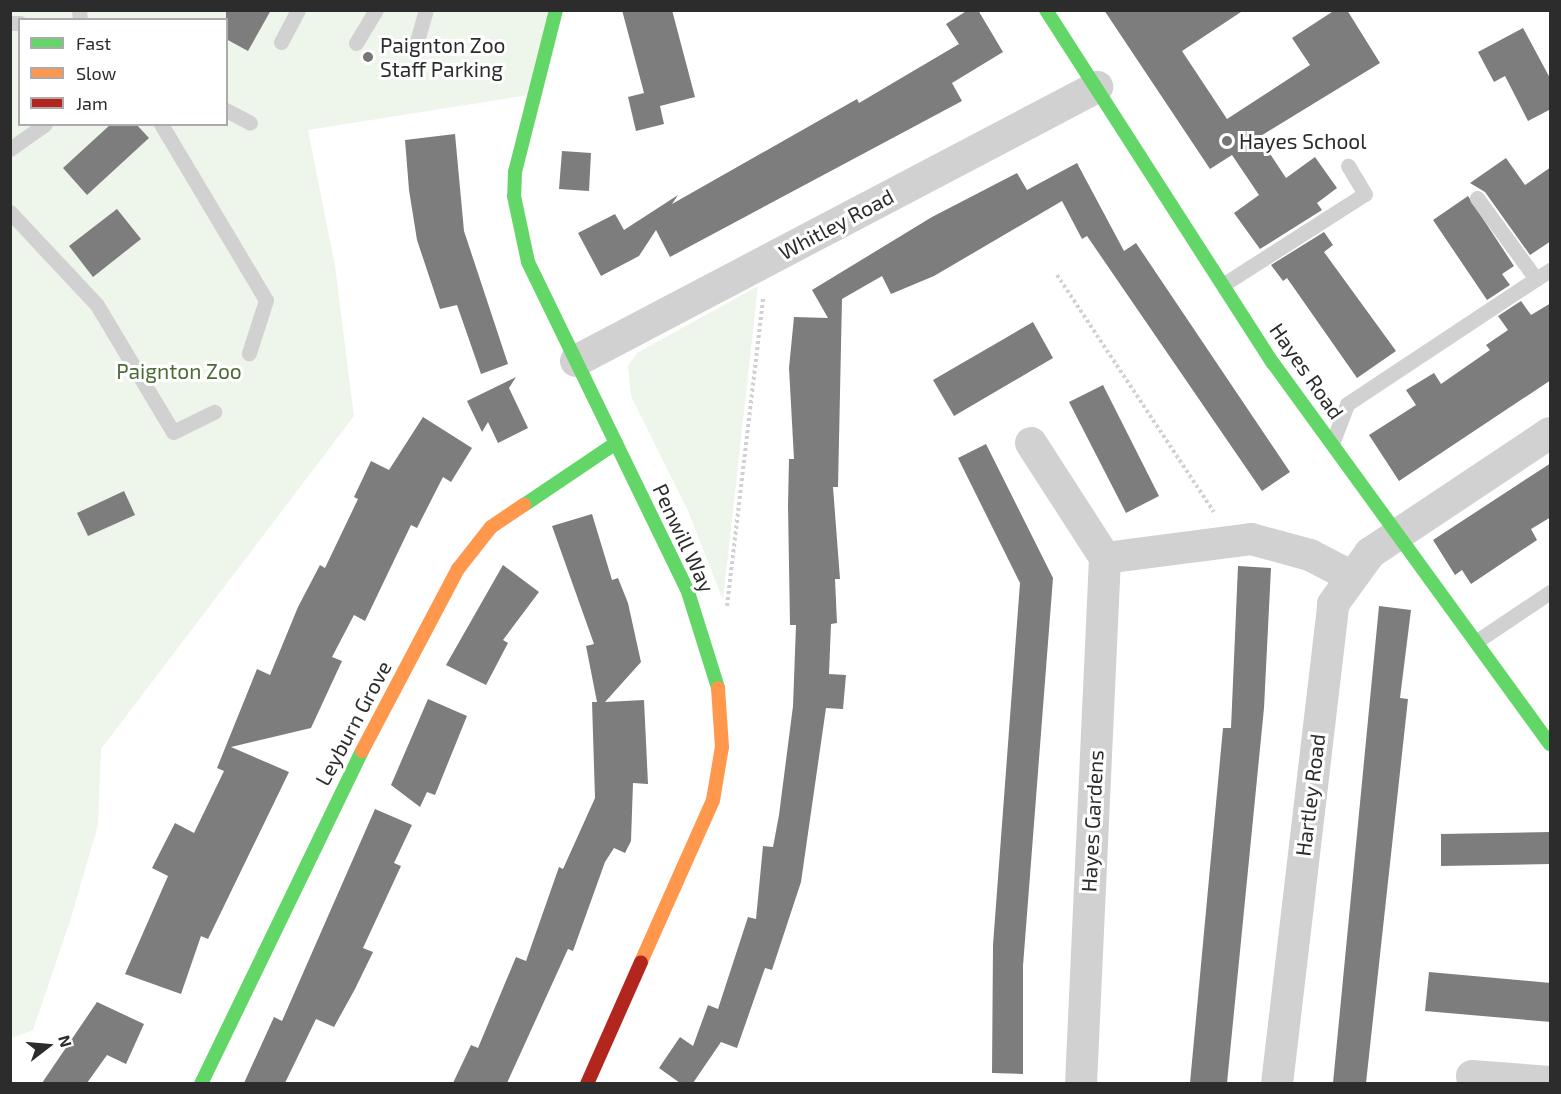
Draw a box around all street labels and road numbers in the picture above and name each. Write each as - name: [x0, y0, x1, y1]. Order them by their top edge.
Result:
- street label: Whitley Road: [774, 183, 898, 265]
- street label: Hayes Road: [1265, 318, 1349, 424]
- street label: Penwill Way: [648, 479, 720, 597]
- street label: Leyburn Grove: [310, 656, 396, 790]
- street label: Hartley Road: [1290, 732, 1330, 858]
- street label: Hayes Gardens: [1076, 749, 1108, 893]

